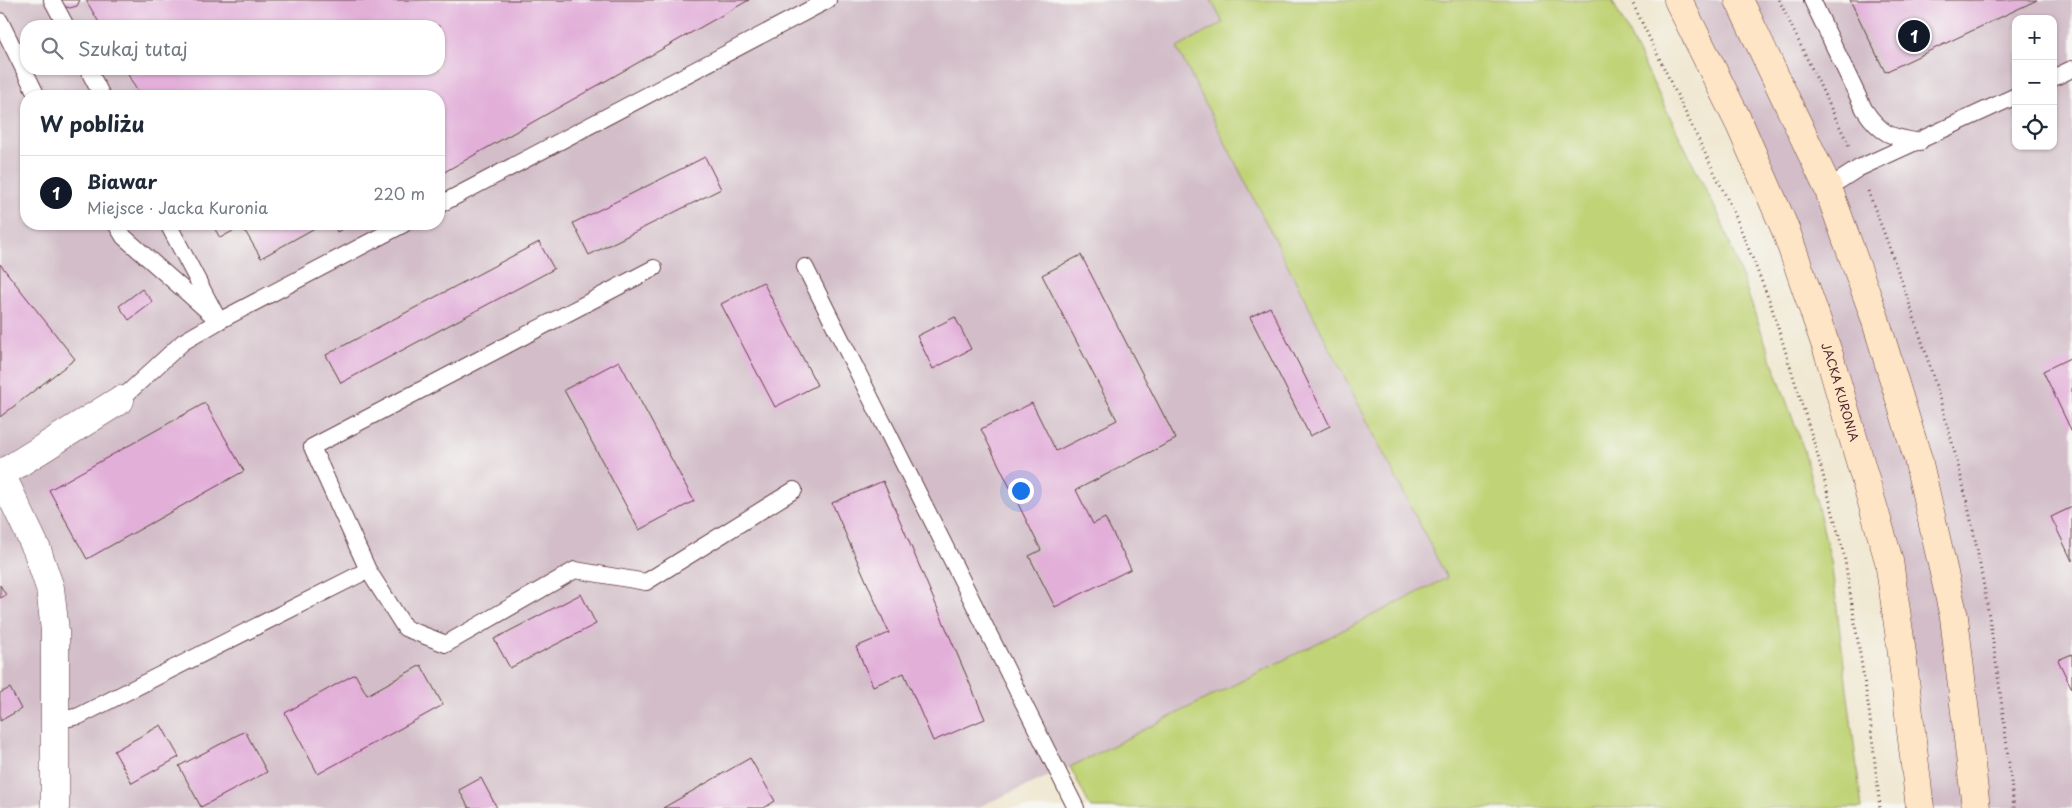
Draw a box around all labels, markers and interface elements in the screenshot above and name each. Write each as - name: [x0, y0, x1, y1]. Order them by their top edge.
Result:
- map controls: [2012, 15, 2057, 150]
- button: +: [2012, 15, 2057, 60]
- pin: 1: [1898, 17, 1930, 55]
- search box: [20, 20, 445, 75]
- icon: search: [38, 34, 66, 62]
- text: Szukaj tutaj: [78, 34, 188, 62]
- button: −: [2012, 60, 2057, 105]
- button: locate: [2012, 105, 2057, 150]
- text: W pobliżu: [40, 107, 145, 139]
- text: Biawar: [87, 167, 157, 195]
- text: 1: [52, 181, 60, 205]
- text: 220 m: [374, 181, 425, 205]
- text: Miejsce · Jacka Kuronia: [87, 195, 268, 219]
- street label: JACKA KURONIA: [1817, 340, 1864, 444]
- your location: [1008, 478, 1034, 504]

